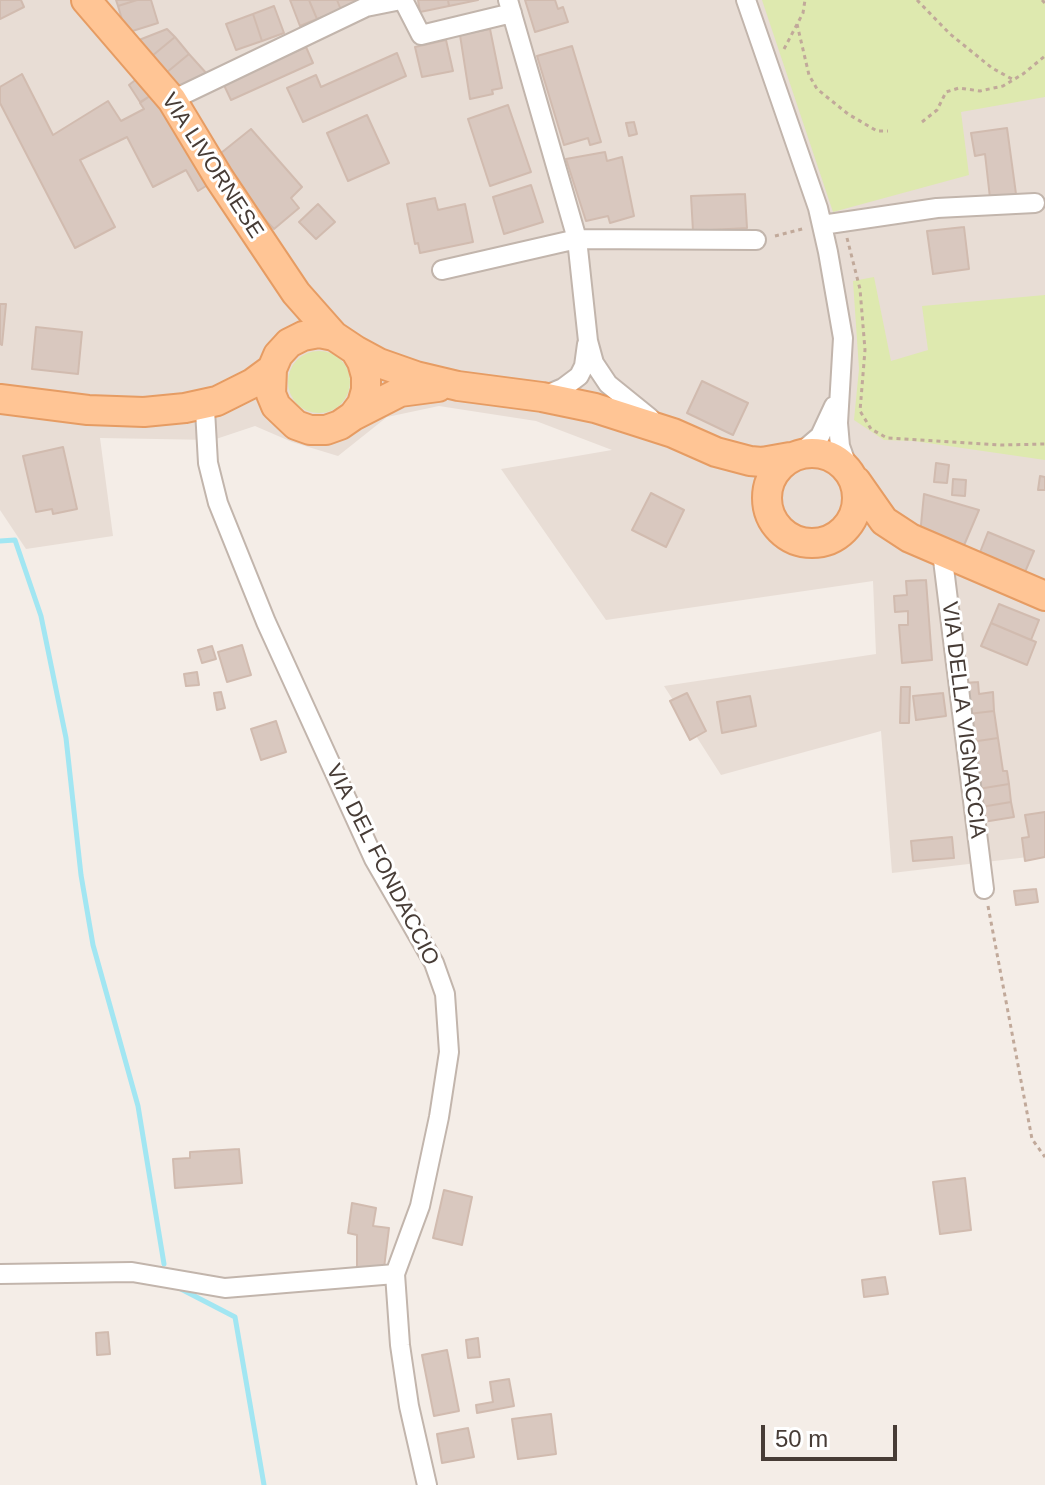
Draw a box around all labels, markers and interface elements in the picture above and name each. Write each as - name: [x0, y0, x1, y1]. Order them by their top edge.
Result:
- street label: VIA LIVORNESE: [155, 89, 269, 243]
- street label: VIA DELLA VIGNACCIA: [935, 600, 991, 840]
- street label: VIA DEL FONDACCIO: [320, 760, 444, 970]
- scale bar: [765, 1409, 901, 1459]
- text: 50 m: [775, 1425, 828, 1452]

